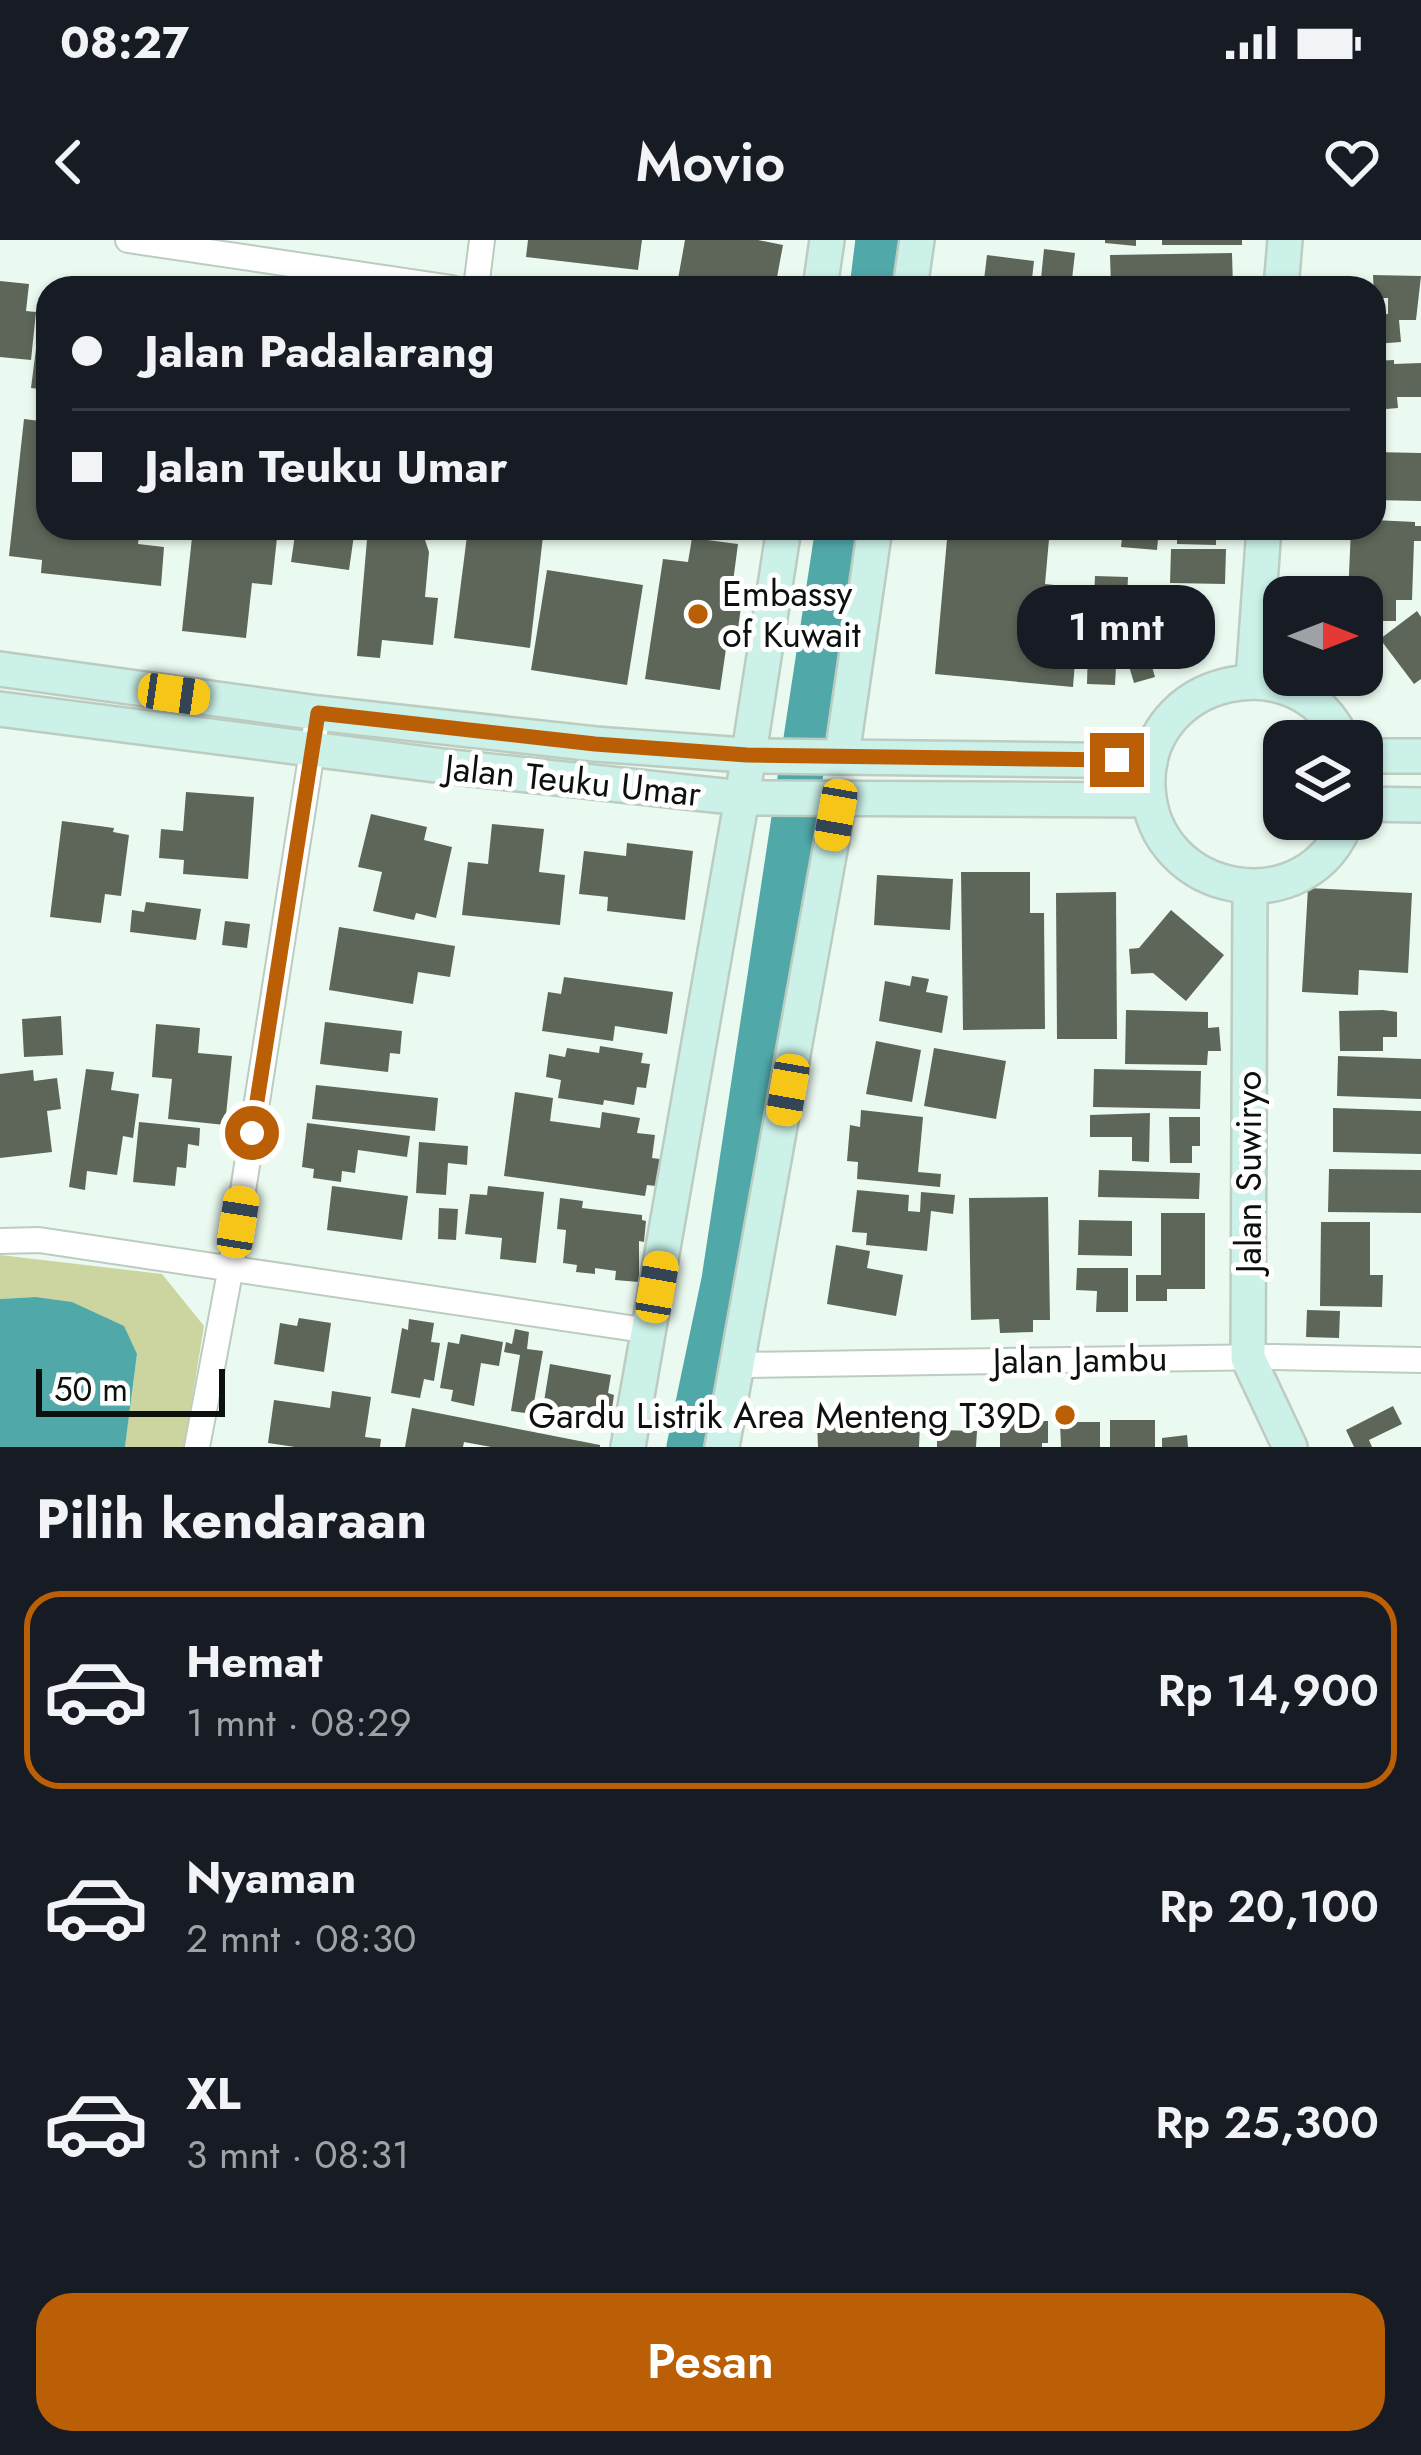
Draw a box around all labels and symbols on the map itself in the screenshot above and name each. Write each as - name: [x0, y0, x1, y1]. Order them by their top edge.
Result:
- place label: Embassy of Kuwait: [722, 567, 861, 660]
- north arrow: [1263, 576, 1383, 696]
- callout: 1 mnt: [1018, 586, 1216, 670]
- marker: Embassy of Kuwait: [685, 601, 711, 627]
- car: [136, 671, 212, 717]
- route end: [1090, 733, 1144, 787]
- street label: Jalan Teuku Umar: [438, 740, 704, 819]
- car: [812, 776, 860, 854]
- car: [764, 1051, 812, 1129]
- street label: Jalan Suwiryo: [1222, 1071, 1274, 1277]
- route start: [225, 1106, 279, 1160]
- car: [215, 1184, 261, 1260]
- car: [633, 1248, 681, 1326]
- street label: Jalan Jambu: [988, 1331, 1168, 1387]
- scale bar: [36, 1363, 225, 1416]
- place label: Gardu Listrik Area Menteng T39D: [528, 1389, 1041, 1441]
- marker: Gardu Listrik Area Menteng T39D: [1052, 1402, 1078, 1428]

